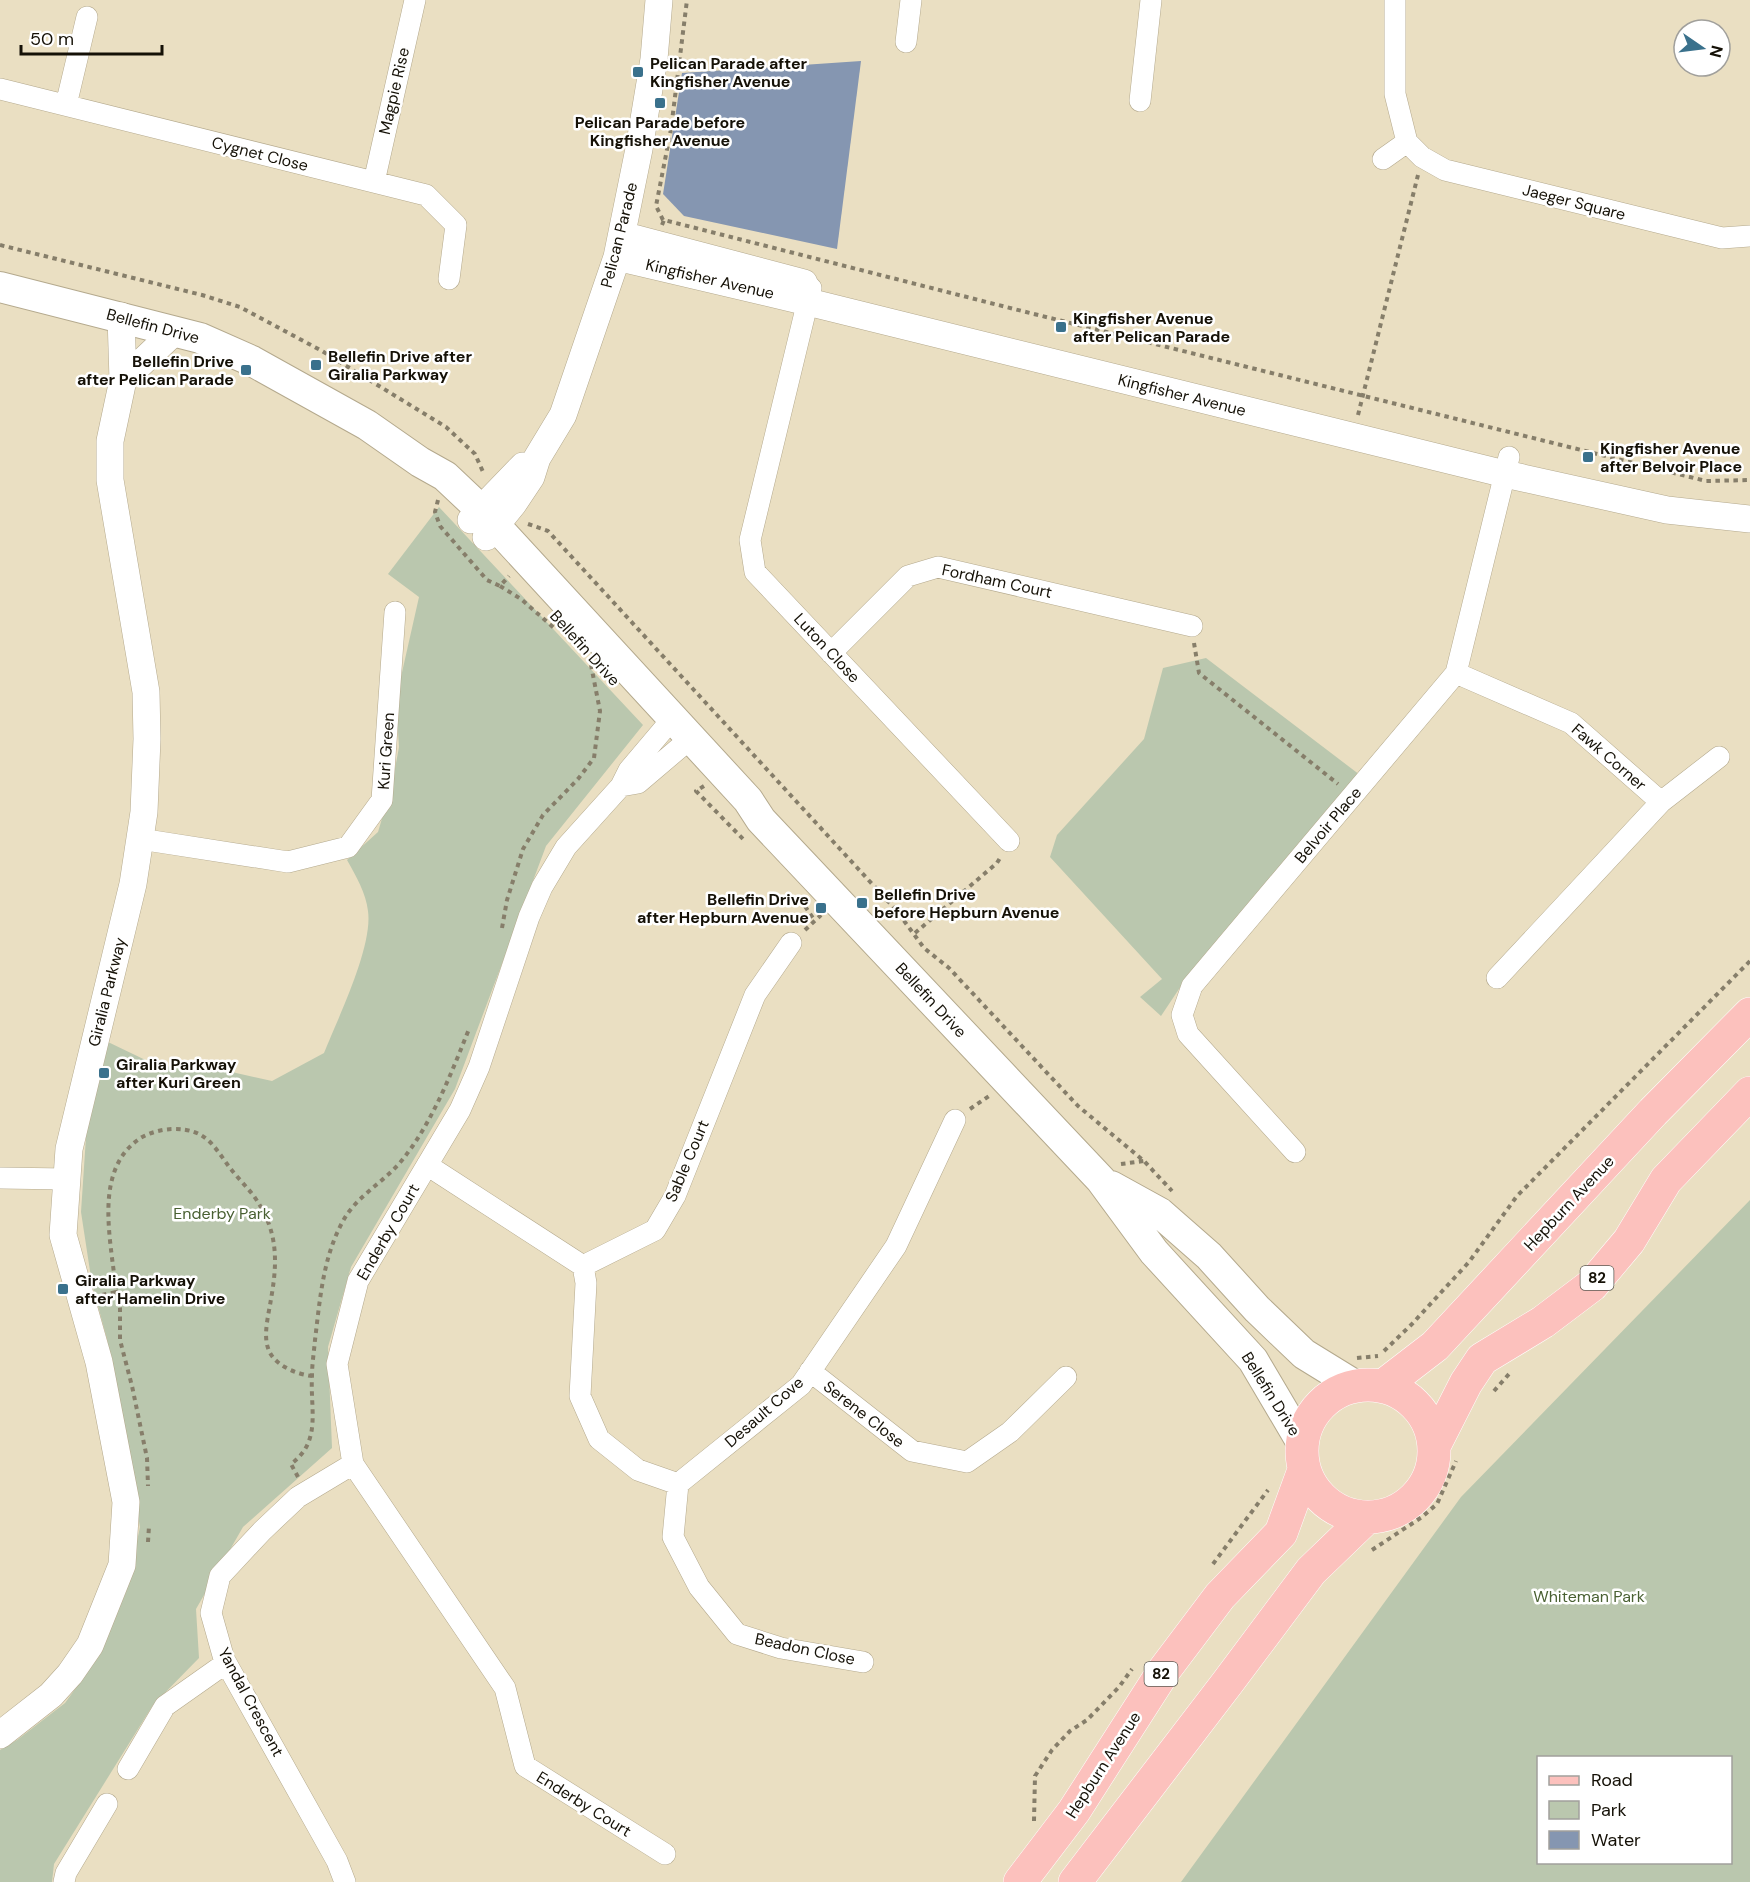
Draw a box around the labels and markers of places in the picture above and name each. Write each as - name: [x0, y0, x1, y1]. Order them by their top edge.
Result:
- place label: Pelican Parade after Kingfisher Avenue: [650, 53, 808, 92]
- marker: Pelican Parade after Kingfisher Avenue: [631, 65, 645, 79]
- marker: Pelican Parade before Kingfisher Avenue: [653, 96, 667, 110]
- place label: Pelican Parade before Kingfisher Avenue: [575, 112, 745, 151]
- place label: Kingfisher Avenue after Pelican Parade: [1073, 308, 1230, 347]
- marker: Kingfisher Avenue after Pelican Parade: [1054, 320, 1068, 334]
- place label: Bellefin Drive after Giralia Parkway: [328, 346, 472, 385]
- place label: Bellefin Drive after Pelican Parade: [77, 351, 234, 390]
- marker: Bellefin Drive after Giralia Parkway: [309, 358, 323, 372]
- marker: Bellefin Drive after Pelican Parade: [239, 363, 253, 377]
- place label: Kingfisher Avenue after Belvoir Place: [1600, 438, 1742, 477]
- marker: Kingfisher Avenue after Belvoir Place: [1581, 450, 1595, 464]
- place label: Bellefin Drive before Hepburn Avenue: [874, 884, 1059, 923]
- place label: Bellefin Drive after Hepburn Avenue: [637, 889, 809, 928]
- marker: Bellefin Drive before Hepburn Avenue: [855, 896, 869, 910]
- marker: Bellefin Drive after Hepburn Avenue: [814, 901, 828, 915]
- place label: Giralia Parkway after Kuri Green: [116, 1054, 241, 1093]
- marker: Giralia Parkway after Kuri Green: [97, 1066, 111, 1080]
- place label: Giralia Parkway after Hamelin Drive: [75, 1270, 225, 1309]
- marker: Giralia Parkway after Hamelin Drive: [56, 1282, 70, 1296]

